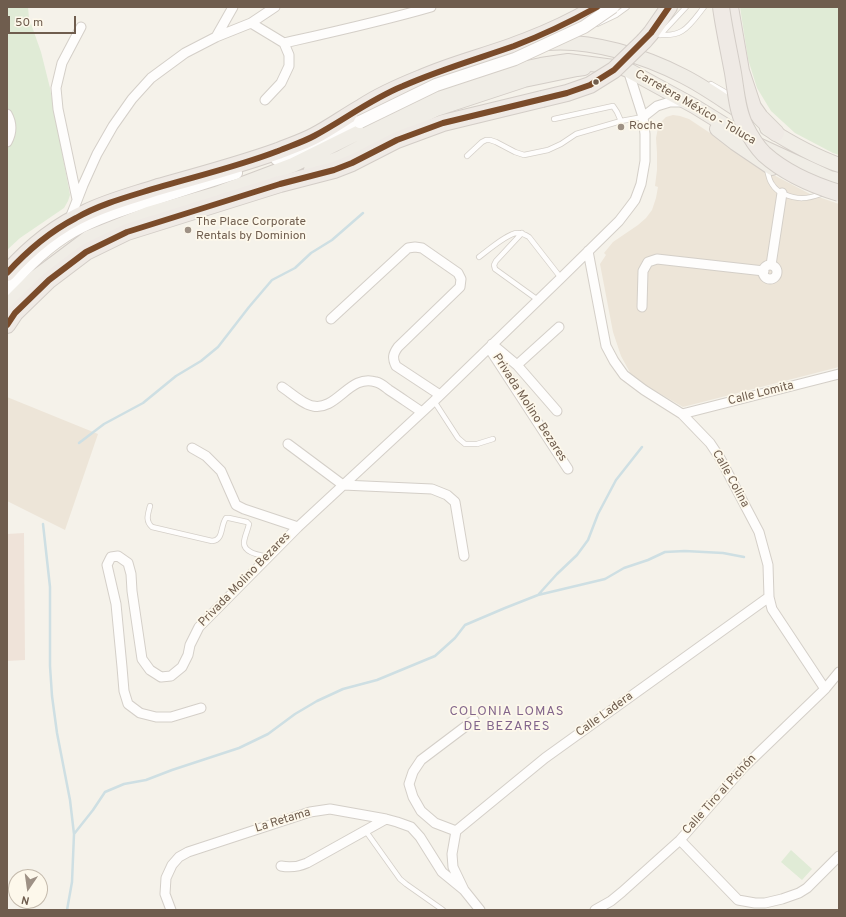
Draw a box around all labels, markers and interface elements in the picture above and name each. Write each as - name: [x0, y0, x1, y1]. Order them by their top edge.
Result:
- scale bar: [10, 8, 78, 34]
- text: 50 m: [15, 15, 43, 31]
- street label: Carretera México - Toluca: [632, 67, 758, 149]
- unlabelled marker: [591, 77, 601, 87]
- place label: Roche: [629, 120, 663, 134]
- marker: Roche: [616, 122, 626, 132]
- place label: The Place Corporate Rentals by Dominion: [196, 216, 306, 244]
- marker: The Place Corporate Rentals by Dominion: [183, 225, 193, 235]
- street label: Privada Molino Bezares: [489, 351, 569, 465]
- street label: Calle Lomita: [727, 379, 795, 409]
- street label: Calle Colina: [708, 448, 752, 510]
- street label: Privada Molino Bezares: [196, 530, 294, 630]
- street label: Calle Ladera: [574, 690, 636, 740]
- district label: COLONIA LOMAS DE BEZARES: [449, 704, 565, 735]
- street label: Calle Tiro al Pichón: [680, 752, 760, 838]
- street label: La Retama: [254, 806, 312, 836]
- north arrow: [8, 869, 48, 909]
- text: N: [20, 892, 31, 907]

